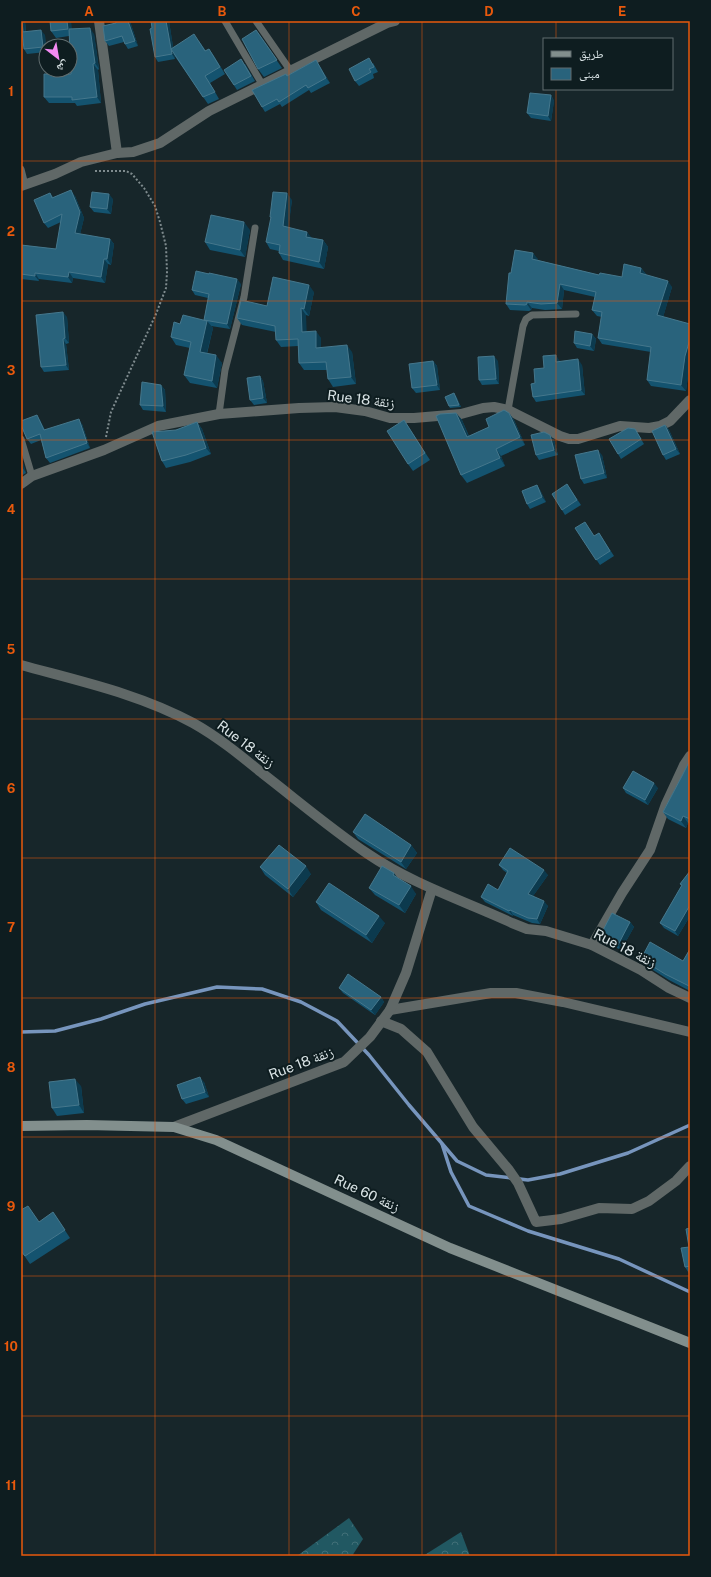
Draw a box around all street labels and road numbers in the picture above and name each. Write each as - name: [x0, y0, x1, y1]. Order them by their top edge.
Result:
- street label: Rue 18 زنقة: [326, 387, 396, 412]
- street label: Rue 18 زنقة: [213, 717, 278, 772]
- street label: Rue 18 زنقة: [591, 925, 659, 971]
- street label: Rue 18 زنقة: [266, 1043, 336, 1084]
- street label: Rue 60 زنقة: [331, 1171, 402, 1216]

